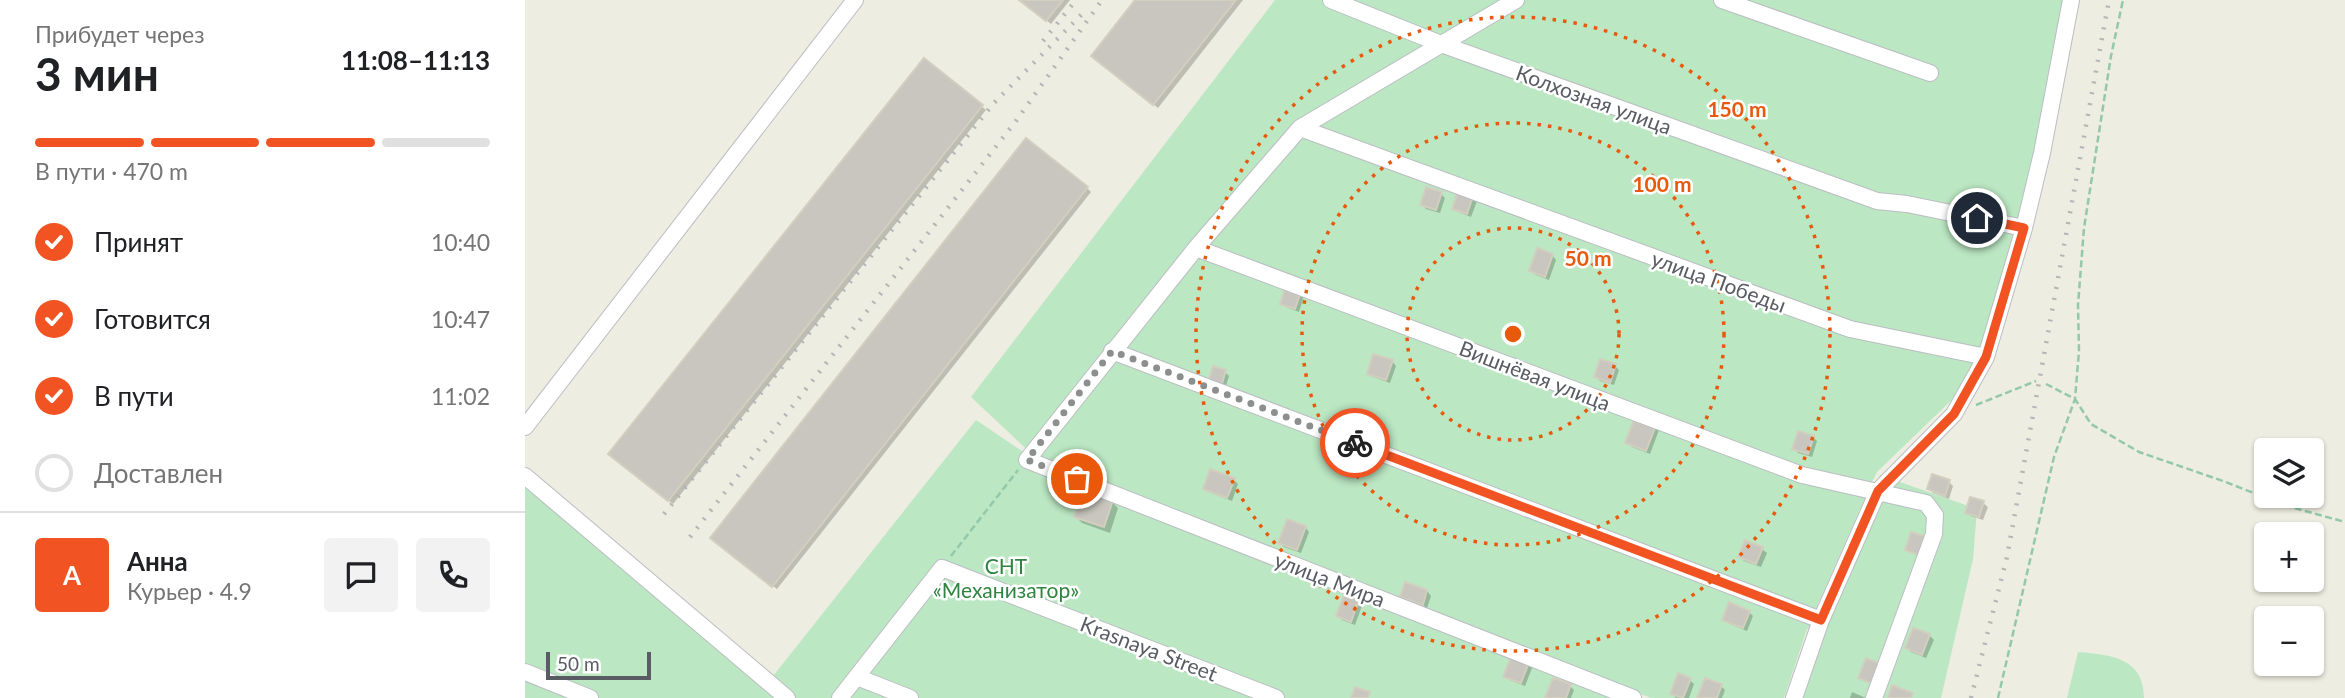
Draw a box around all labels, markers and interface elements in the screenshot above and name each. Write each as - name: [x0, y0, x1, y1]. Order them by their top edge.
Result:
- text: Прибудет через: [35, 20, 205, 48]
- text: 11:08–11:13: [341, 44, 490, 76]
- text: 3 мин: [35, 46, 159, 101]
- street label: Колхозная улица: [1513, 59, 1675, 139]
- text: 150 m: [1707, 96, 1767, 121]
- text: В пути · 470 m: [35, 157, 188, 185]
- text: 100 m: [1632, 171, 1692, 196]
- pin: [1947, 188, 2007, 248]
- icon: home: [1958, 199, 1996, 237]
- icon: check: [35, 223, 73, 261]
- text: Принят: [94, 226, 183, 258]
- text: 10:40: [431, 228, 490, 256]
- text: 50 m: [1564, 245, 1612, 270]
- street label: улица Победы: [1648, 245, 1790, 317]
- icon: check: [35, 300, 73, 338]
- text: Готовится: [94, 303, 211, 335]
- text: 10:47: [431, 305, 490, 333]
- centre of rings: [1501, 322, 1525, 346]
- street label: Вишнёвая улица: [1456, 335, 1614, 415]
- icon: check: [35, 377, 73, 415]
- text: В пути: [94, 380, 174, 412]
- text: 11:02: [431, 382, 490, 410]
- courier: [1320, 408, 1390, 478]
- icon: bike: [1336, 424, 1374, 462]
- map controls: [2254, 438, 2324, 676]
- button: layers: [2254, 438, 2324, 508]
- pin: [1047, 449, 1107, 509]
- text: Доставлен: [94, 457, 223, 489]
- icon: bag: [1058, 460, 1096, 498]
- button: +: [2254, 522, 2324, 592]
- button: chat: [324, 538, 398, 612]
- button: phone: [416, 538, 490, 612]
- text: Анна: [127, 545, 188, 577]
- street label: улица Мира: [1271, 546, 1389, 612]
- park label: СНТ «Механизатор»: [933, 553, 1079, 602]
- text: А: [63, 559, 81, 591]
- text: Курьер · 4.9: [127, 577, 252, 605]
- button: −: [2254, 606, 2324, 676]
- street label: Krasnaya Street: [1077, 610, 1221, 686]
- scale bar: [546, 649, 651, 681]
- text: 50 m: [557, 652, 600, 675]

